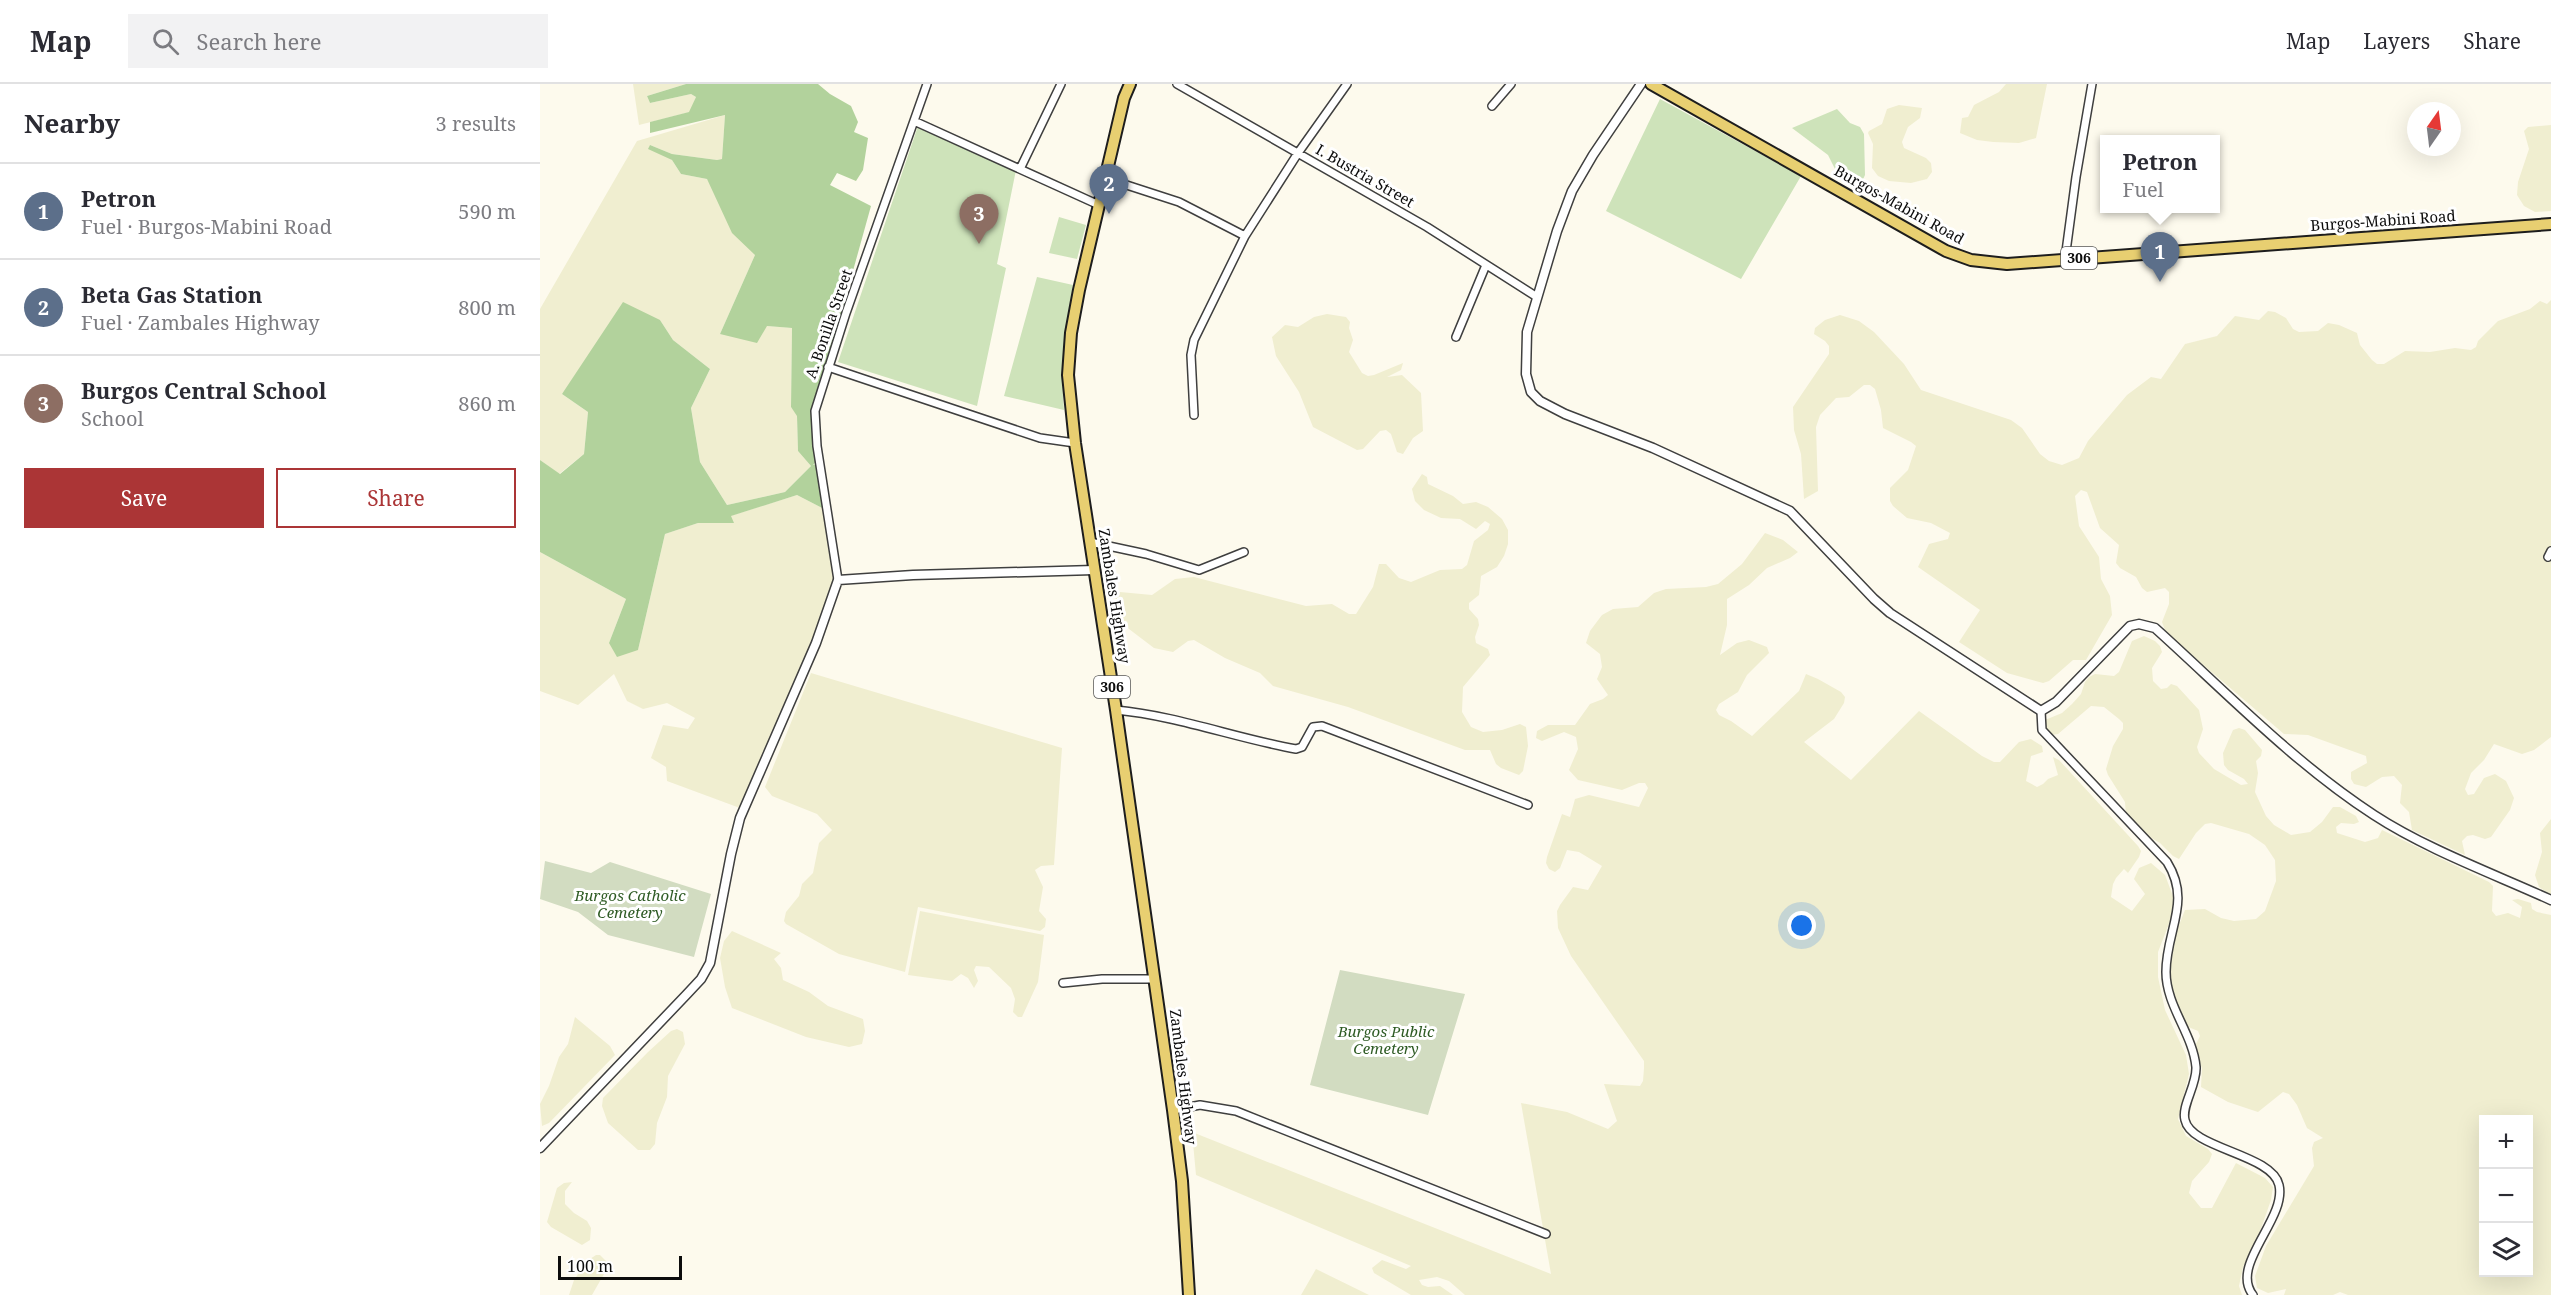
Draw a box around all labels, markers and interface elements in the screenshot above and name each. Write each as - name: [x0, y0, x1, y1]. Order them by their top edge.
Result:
- search box: [128, 14, 548, 68]
- text: Map: [30, 22, 92, 60]
- icon: search: [149, 25, 182, 58]
- text: Search here: [197, 26, 321, 56]
- text: Map: [2286, 27, 2330, 55]
- text: Layers: [2363, 27, 2430, 55]
- text: Share: [2463, 27, 2521, 55]
- north arrow: [2407, 102, 2461, 156]
- text: Nearby: [24, 105, 120, 141]
- text: 3 results: [436, 110, 516, 137]
- popup: [2100, 135, 2220, 213]
- street label: I. Bustria Street: [1313, 139, 1418, 211]
- text: Petron: [2122, 146, 2198, 176]
- street label: Burgos-Mabini Road: [1831, 160, 1968, 248]
- pin: 2: [1090, 164, 1128, 214]
- text: Fuel: [2122, 176, 2164, 203]
- text: Petron: [81, 183, 156, 213]
- pin: 3: [960, 194, 998, 244]
- text: 1: [38, 198, 49, 225]
- text: 590 m: [458, 198, 516, 225]
- street label: Burgos-Mabini Road: [2310, 205, 2456, 235]
- text: Fuel · Burgos-Mabini Road: [81, 213, 332, 240]
- pin: 1: [2140, 232, 2180, 282]
- road number: 306: [2061, 247, 2097, 269]
- street label: A. Bonilla Street: [800, 266, 856, 381]
- text: Beta Gas Station: [81, 279, 262, 309]
- text: 2: [38, 294, 49, 321]
- text: 800 m: [458, 294, 516, 321]
- text: Fuel · Zambales Highway: [81, 309, 320, 336]
- text: Burgos Central School: [81, 375, 326, 405]
- text: 3: [38, 390, 49, 417]
- text: 860 m: [458, 390, 516, 417]
- text: School: [81, 405, 144, 432]
- button: Save: [24, 468, 264, 528]
- button: Share: [276, 468, 516, 528]
- street label: Zambales Highway: [1094, 527, 1136, 665]
- road number: 306: [1094, 676, 1130, 698]
- park label: Burgos Catholic Cemetery: [574, 885, 686, 922]
- your location: [1787, 911, 1816, 940]
- street label: Zambales Highway: [1166, 1008, 1202, 1146]
- park label: Burgos Public Cemetery: [1337, 1021, 1435, 1058]
- map controls: [2479, 1115, 2533, 1277]
- button: +: [2479, 1115, 2533, 1169]
- button: −: [2479, 1169, 2533, 1223]
- button: layers: [2479, 1223, 2533, 1277]
- scale bar: [558, 1253, 682, 1280]
- text: 100 m: [567, 1255, 613, 1277]

